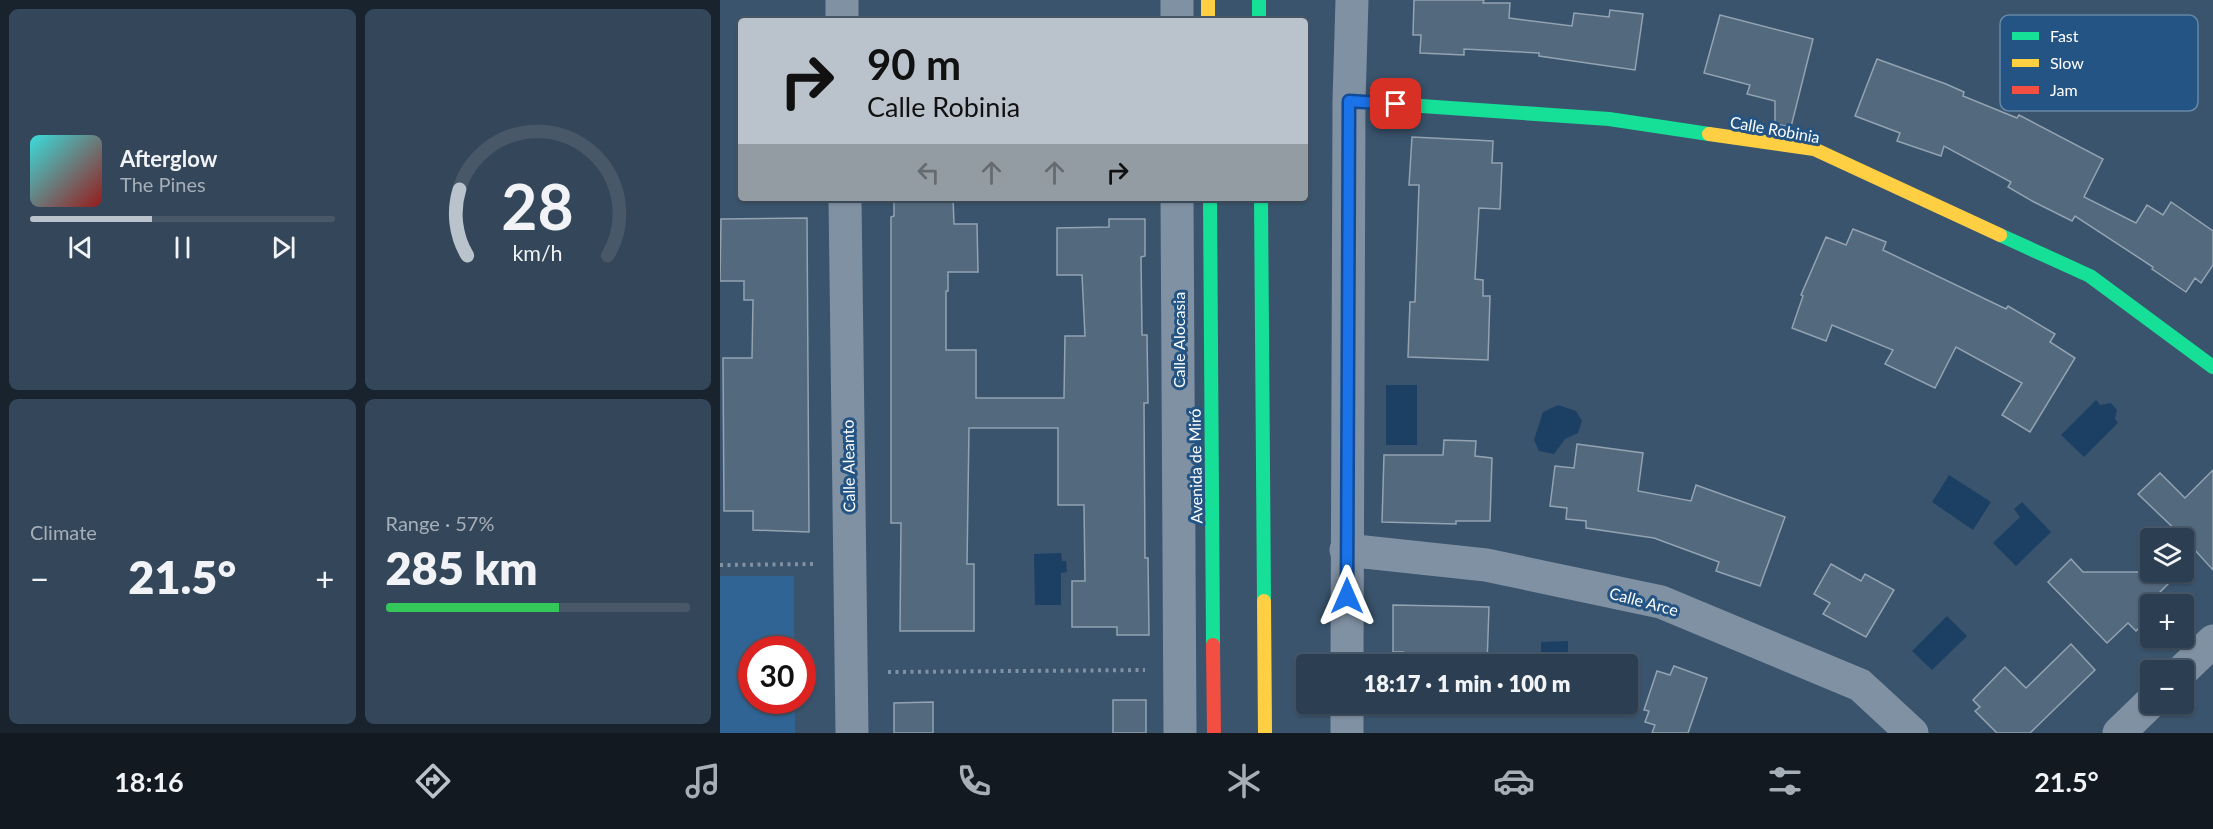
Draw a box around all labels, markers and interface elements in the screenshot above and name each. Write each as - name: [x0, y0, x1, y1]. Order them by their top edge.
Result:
- legend: [2000, 15, 2198, 111]
- text: Fast: [2050, 26, 2079, 45]
- text: 90 m: [867, 39, 961, 89]
- icon: right: [768, 42, 846, 120]
- text: Slow: [2050, 53, 2084, 72]
- pin: [1370, 78, 1421, 129]
- text: Jam: [2050, 80, 2078, 99]
- icon: arrive: [1379, 87, 1412, 120]
- text: Calle Robinia: [867, 90, 1020, 123]
- street label: Calle Robinia: [1729, 112, 1821, 146]
- text: Afterglow: [120, 145, 217, 172]
- icon: left: [912, 156, 945, 189]
- icon: ahead: [975, 156, 1008, 189]
- icon: ahead: [1038, 156, 1071, 189]
- icon: right: [1101, 156, 1134, 189]
- text: 28: [502, 169, 574, 244]
- text: The Pines: [120, 172, 206, 196]
- icon: previous: [64, 231, 97, 264]
- icon: pause: [166, 231, 199, 264]
- icon: next: [267, 231, 300, 264]
- text: km/h: [513, 241, 563, 267]
- street label: Calle Alocasia: [1169, 292, 1188, 388]
- street label: Avenida de Miró: [1184, 408, 1206, 524]
- street label: Calle Aleanto: [838, 419, 858, 513]
- text: Range · 57%: [386, 511, 494, 535]
- text: Climate: [30, 520, 97, 544]
- map controls: [2140, 528, 2194, 714]
- button: layers: [2140, 528, 2194, 582]
- text: 285 km: [386, 541, 538, 595]
- text: 21.5°: [128, 550, 236, 604]
- text: −: [30, 558, 49, 598]
- text: +: [315, 558, 335, 598]
- position arrow: [1315, 564, 1379, 628]
- street label: Calle Arce: [1608, 583, 1680, 619]
- button: +: [2140, 594, 2194, 648]
- speed limit sign: 30: [738, 636, 816, 714]
- button: −: [2140, 660, 2194, 714]
- text: 18:17 · 1 min · 100 m: [1364, 670, 1570, 697]
- icon: directions: [412, 760, 454, 802]
- icon: music: [682, 760, 724, 802]
- icon: phone: [953, 760, 995, 802]
- icon: climate: [1223, 760, 1265, 802]
- icon: car: [1493, 760, 1535, 802]
- icon: filters: [1764, 760, 1806, 802]
- text: 18:16: [114, 765, 184, 798]
- text: 21.5°: [2034, 765, 2099, 798]

